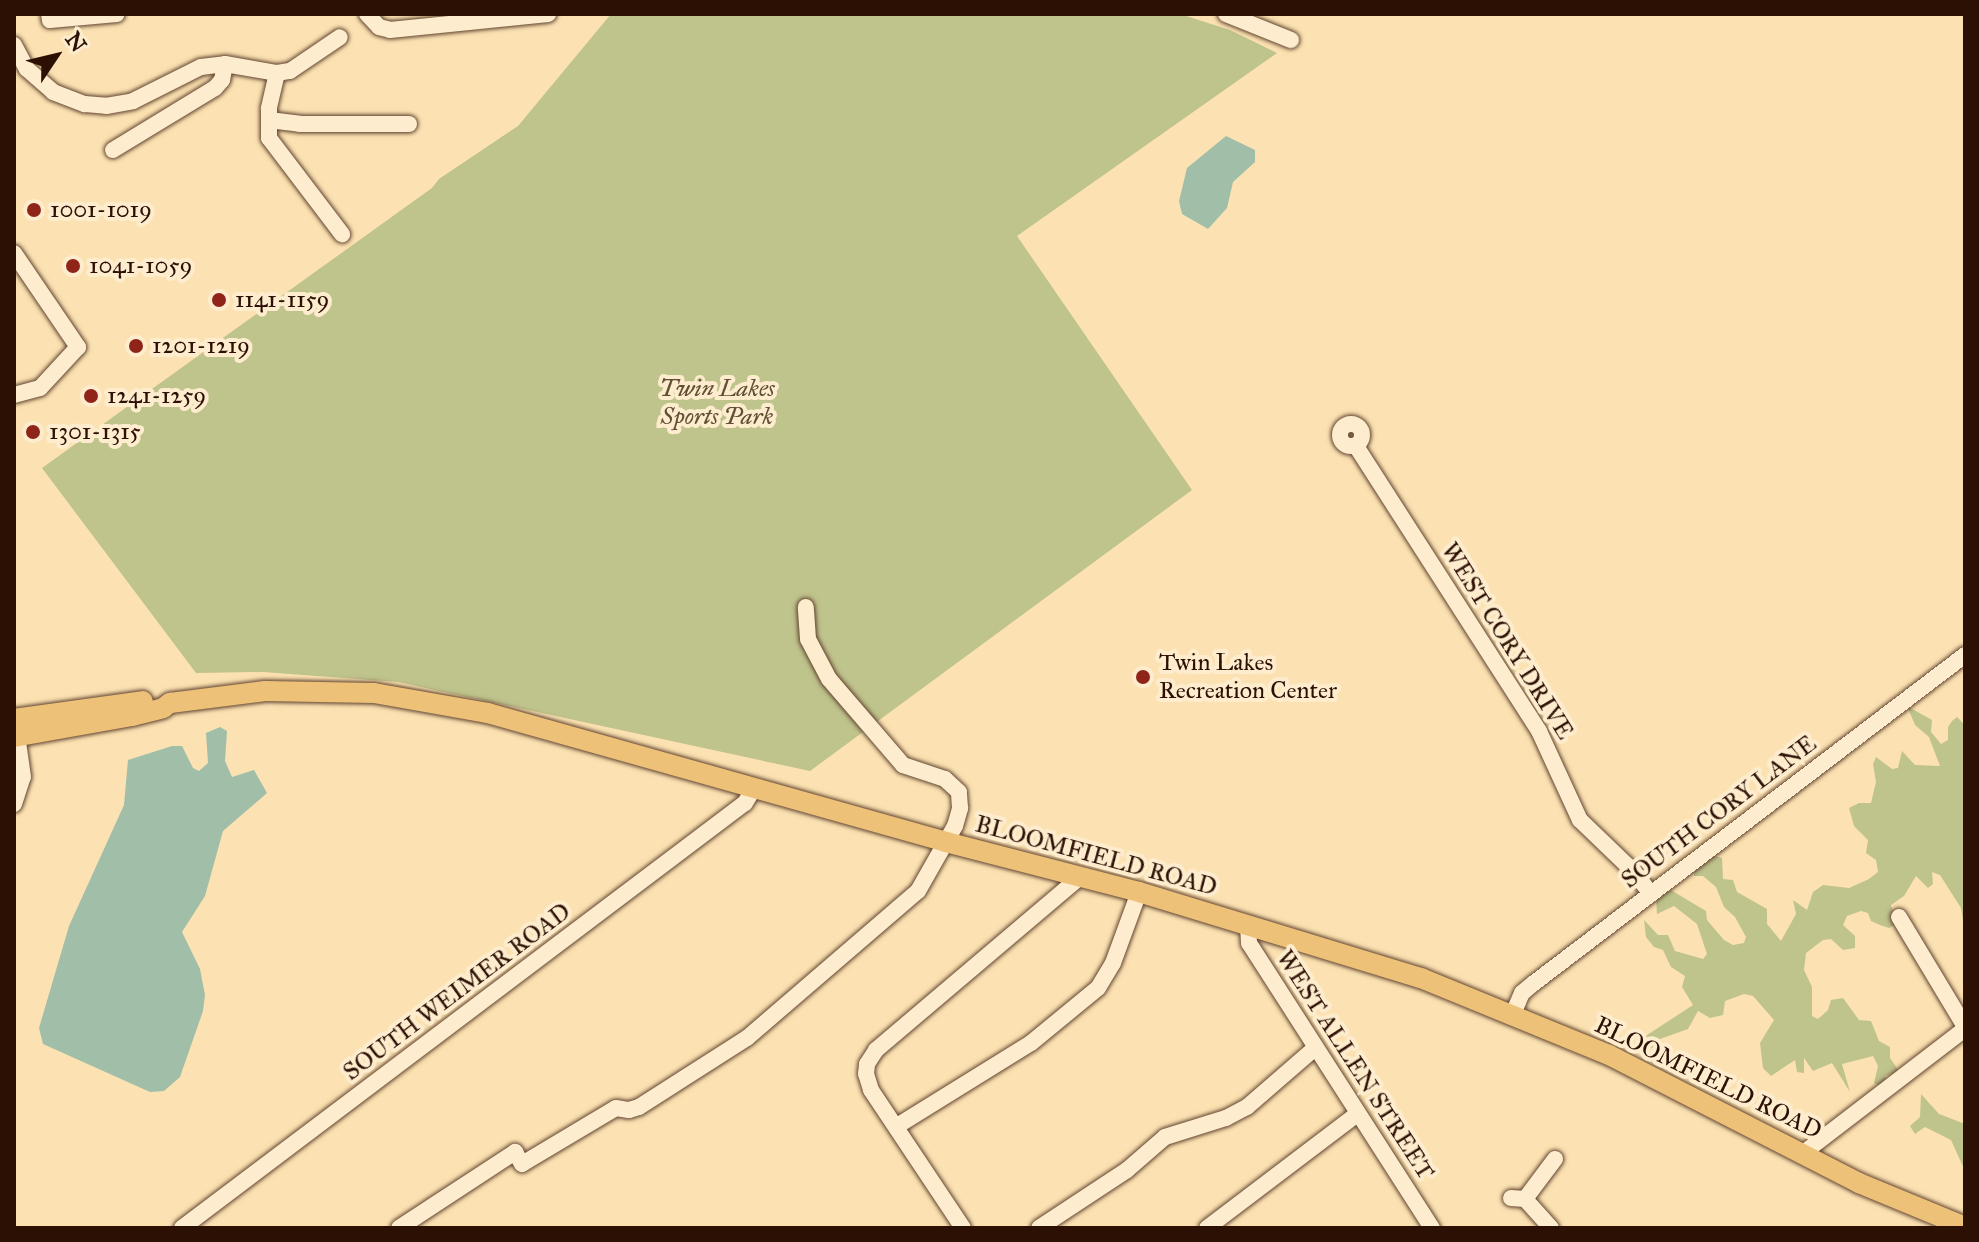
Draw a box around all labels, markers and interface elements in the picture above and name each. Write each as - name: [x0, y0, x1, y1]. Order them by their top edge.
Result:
- north arrow: [16, 16, 96, 96]
- text: N: [60, 27, 92, 57]
- place label: 1001-1019: [50, 196, 152, 224]
- marker: 1001-1019: [25, 201, 43, 219]
- place label: 1041-1059: [89, 252, 192, 280]
- marker: 1041-1059: [64, 257, 82, 275]
- place label: 1141-1159: [235, 286, 330, 314]
- marker: 1141-1159: [210, 291, 228, 309]
- place label: 1201-1219: [152, 332, 250, 360]
- marker: 1201-1219: [127, 337, 145, 355]
- park label: Twin Lakes Sports Park: [659, 375, 775, 431]
- place label: 1241-1259: [107, 382, 206, 410]
- marker: 1241-1259: [82, 387, 100, 405]
- place label: 1301-1315: [49, 418, 141, 446]
- marker: 1301-1315: [24, 423, 42, 441]
- street label: WEST CORY DRIVE: [1435, 537, 1579, 745]
- place label: Twin Lakes Recreation Center: [1159, 649, 1337, 705]
- marker: Twin Lakes Recreation Center: [1134, 668, 1152, 686]
- street label: SOUTH CORY LANE: [1616, 729, 1822, 895]
- street label: BLOOMFIELD ROAD: [972, 810, 1220, 902]
- street label: SOUTH WEIMER ROAD: [338, 897, 576, 1087]
- street label: WEST ALLEN STREET: [1270, 945, 1440, 1185]
- street label: BLOOMFIELD ROAD: [1590, 1010, 1826, 1146]

